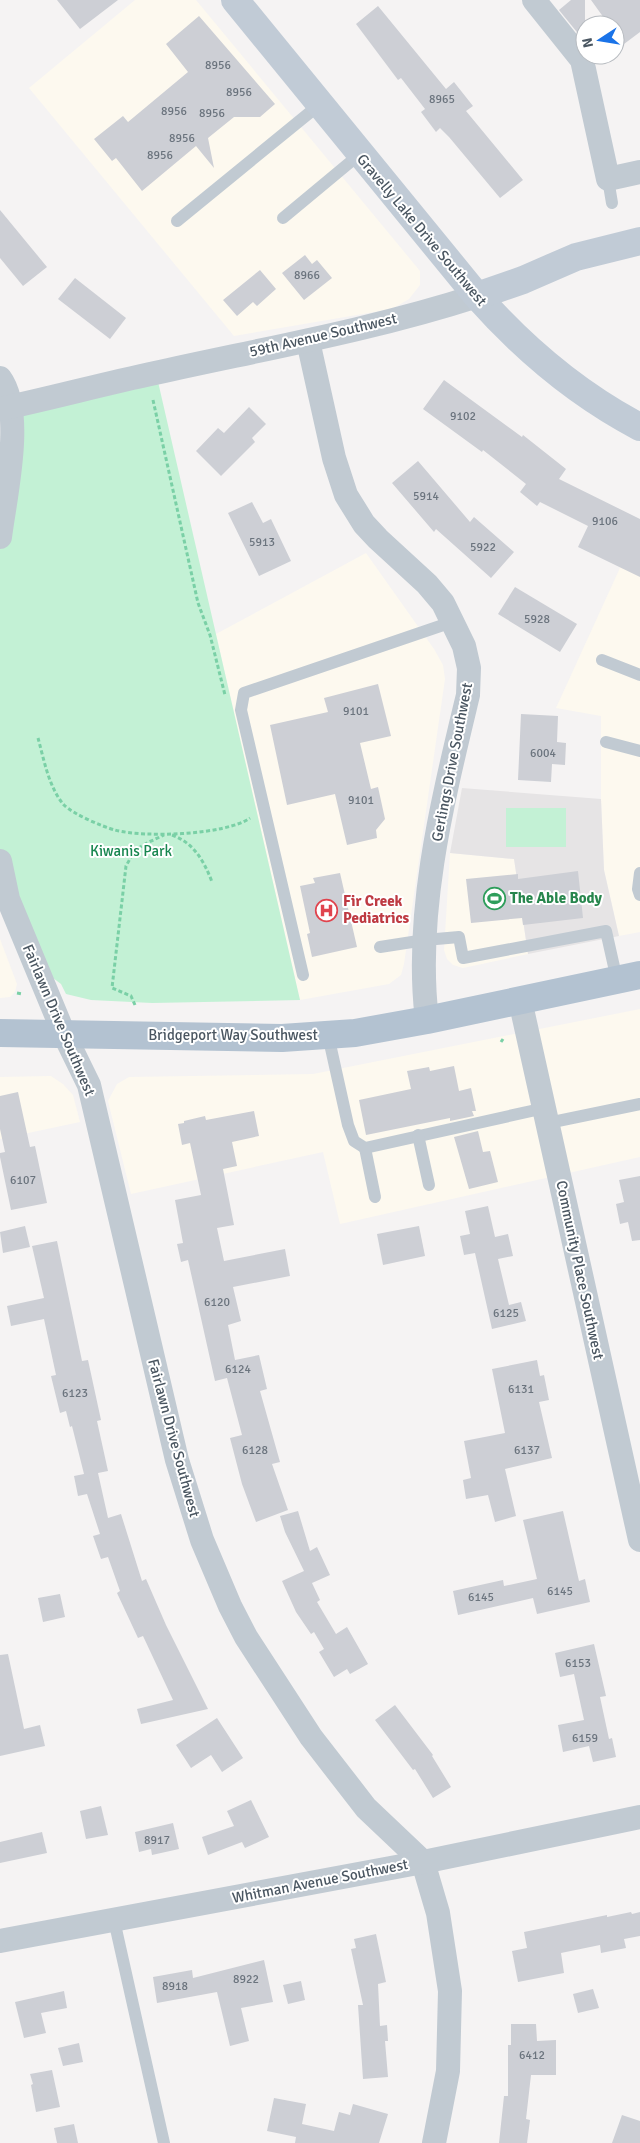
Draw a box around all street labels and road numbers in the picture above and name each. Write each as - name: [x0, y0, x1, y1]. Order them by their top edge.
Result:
- street label: Gravelly Lake Drive Southwest: [353, 150, 491, 310]
- street label: 59th Avenue Southwest: [248, 309, 398, 361]
- street label: Gerlings Drive Southwest: [428, 681, 476, 843]
- street label: Fairlawn Drive Southwest: [19, 941, 99, 1099]
- street label: Bridgeport Way Southwest: [148, 1026, 318, 1044]
- street label: Community Place Southwest: [552, 1179, 608, 1361]
- street label: Fairlawn Drive Southwest: [144, 1357, 204, 1519]
- street label: Whitman Avenue Southwest: [230, 1855, 410, 1907]

